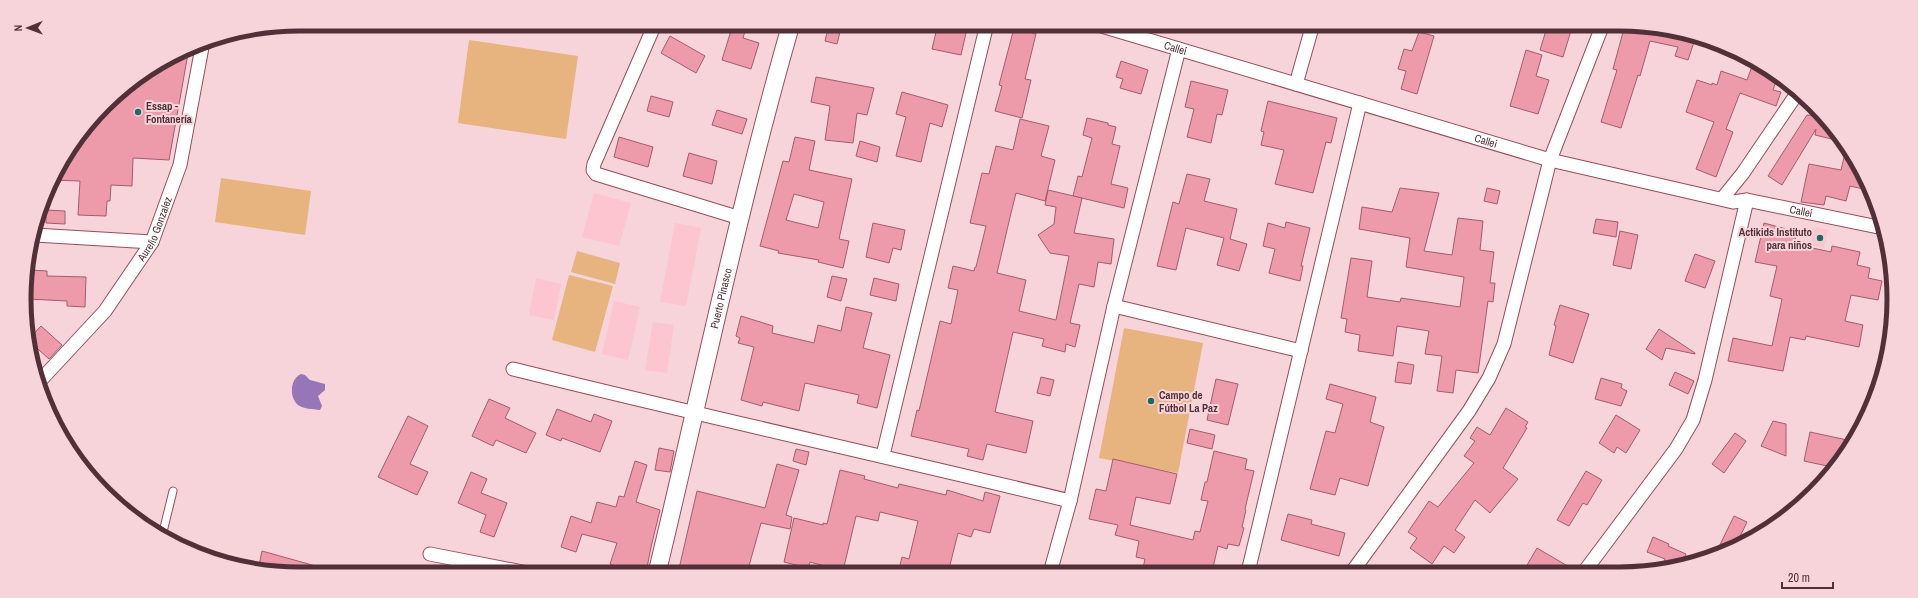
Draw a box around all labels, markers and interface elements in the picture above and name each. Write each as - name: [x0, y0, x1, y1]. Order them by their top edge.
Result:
- north arrow: [8, 8, 48, 48]
- text: N: [11, 25, 25, 32]
- street label: Calle´i: [1162, 38, 1189, 58]
- place label: Essap - Fontanería: [146, 99, 192, 126]
- marker: Essap - Fontanería: [133, 107, 143, 117]
- street label: Calle´i: [1473, 131, 1499, 151]
- street label: Aurelio Gonzalez: [134, 194, 175, 265]
- street label: Calle´i: [1788, 202, 1814, 220]
- place label: Actikids Instituto para niños: [1739, 225, 1812, 252]
- marker: Actikids Instituto para niños: [1815, 233, 1825, 243]
- street label: Puerto Pinasco: [707, 267, 735, 330]
- place label: Campo de Fútbol La Paz: [1159, 388, 1218, 415]
- marker: Campo de Fútbol La Paz: [1146, 396, 1156, 406]
- scale bar: [1782, 564, 1833, 590]
- text: 20 m: [1788, 570, 1810, 586]

